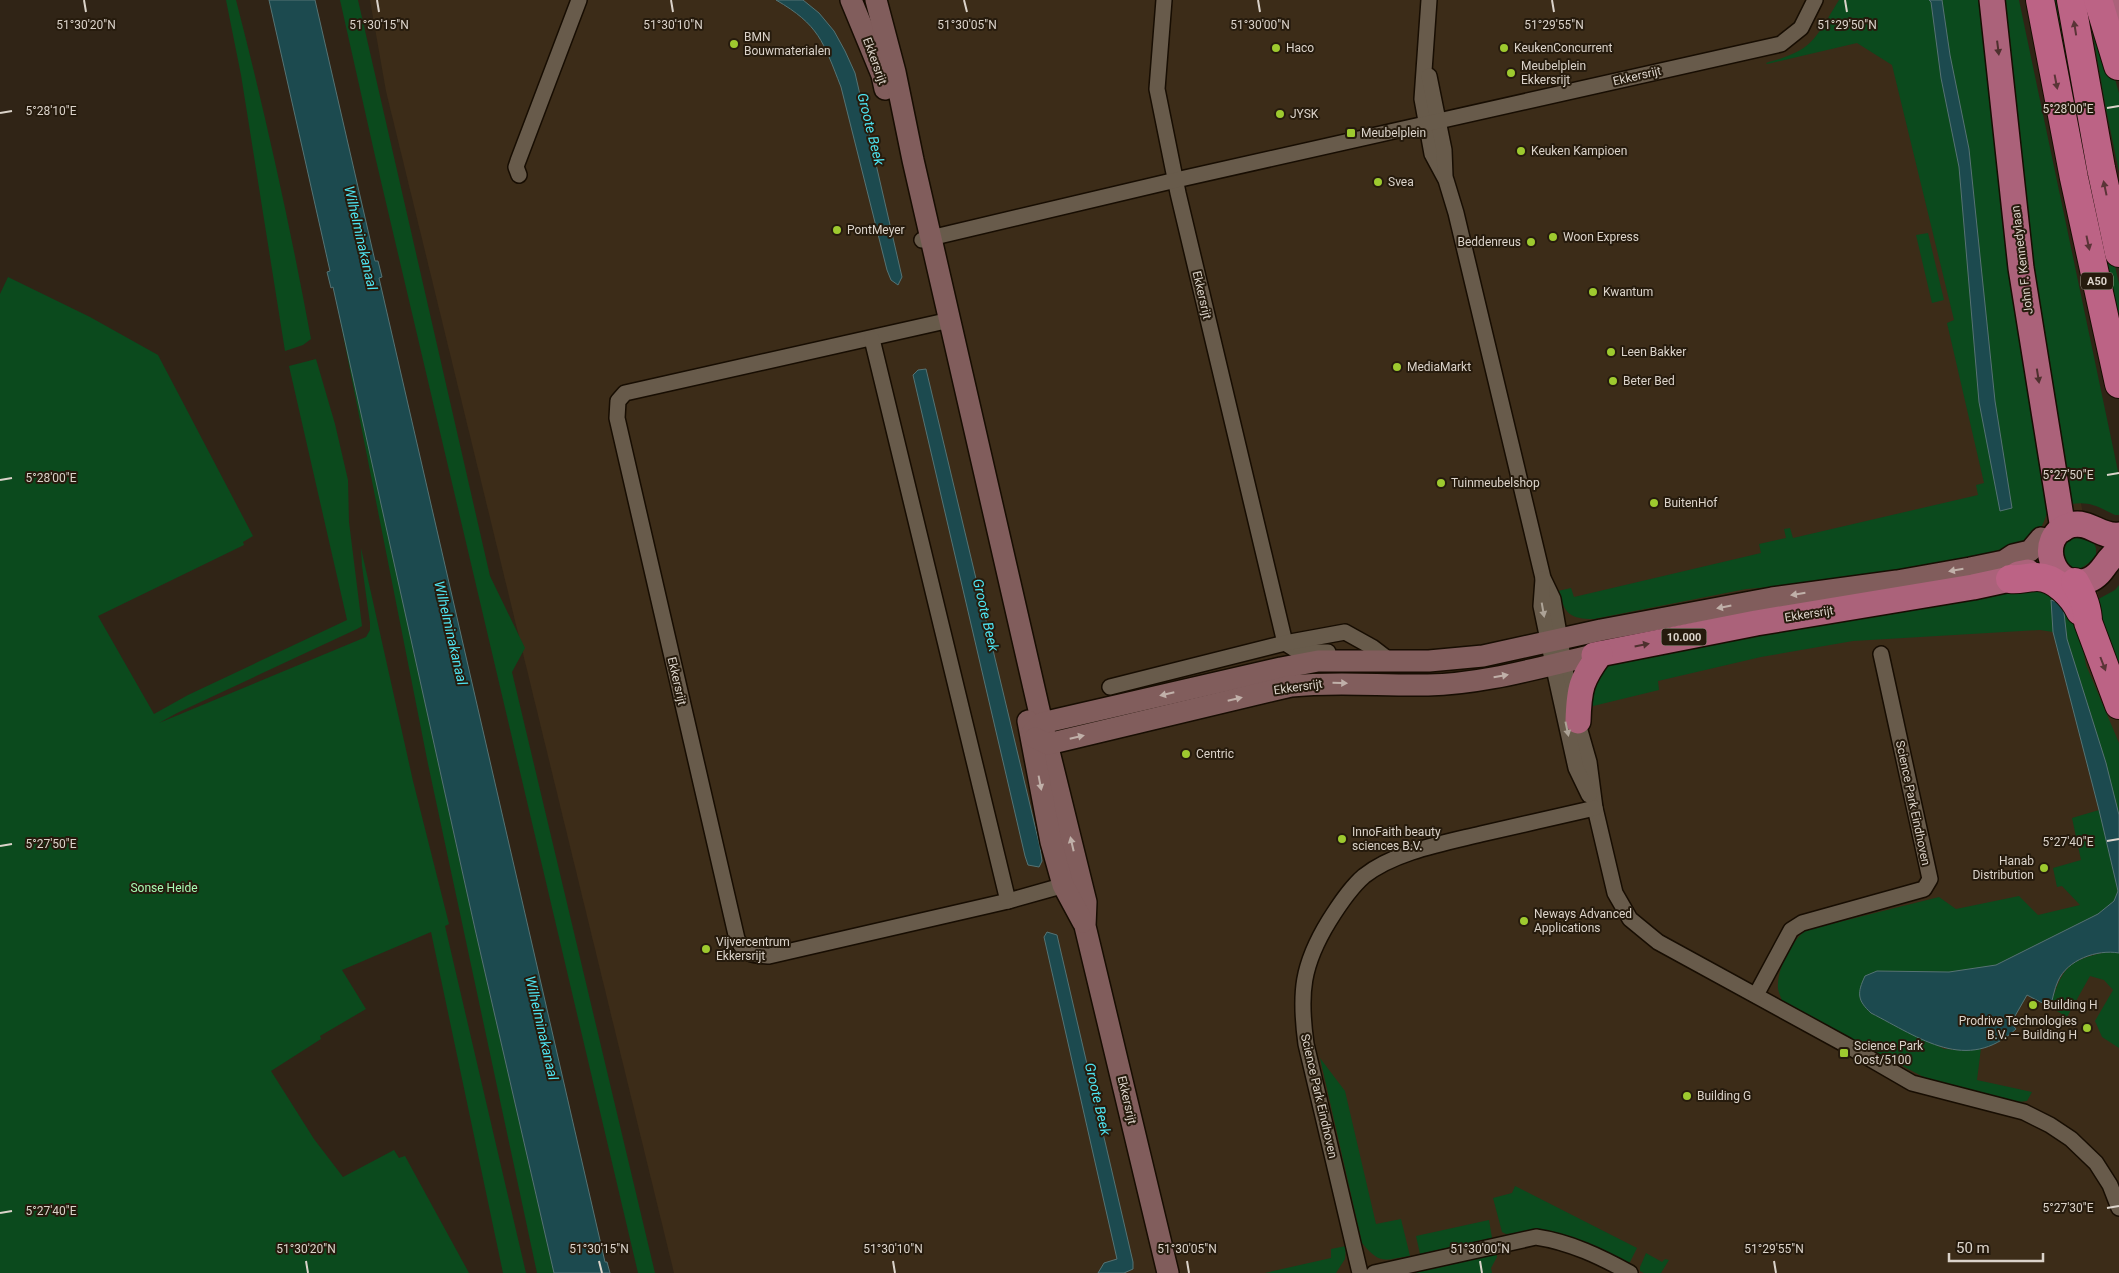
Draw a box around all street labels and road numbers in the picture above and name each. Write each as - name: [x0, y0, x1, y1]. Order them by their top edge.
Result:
- street label: Ekkersrijt: [860, 35, 890, 87]
- street label: Ekkersrijt: [1611, 64, 1663, 88]
- street label: John F. Kennedylaan: [2008, 205, 2036, 315]
- street label: Ekkersrijt: [1190, 269, 1214, 321]
- road number: A50: [2081, 272, 2113, 290]
- street label: Ekkersrijt: [1784, 603, 1834, 625]
- road number: 10.000: [1662, 628, 1706, 646]
- street label: Ekkersrijt: [665, 655, 689, 707]
- street label: Ekkersrijt: [1273, 677, 1323, 697]
- street label: Science Park Eindhoven: [1893, 739, 1933, 867]
- street label: Science Park Eindhoven: [1298, 1032, 1340, 1160]
- street label: Ekkersrijt: [1115, 1074, 1139, 1126]

